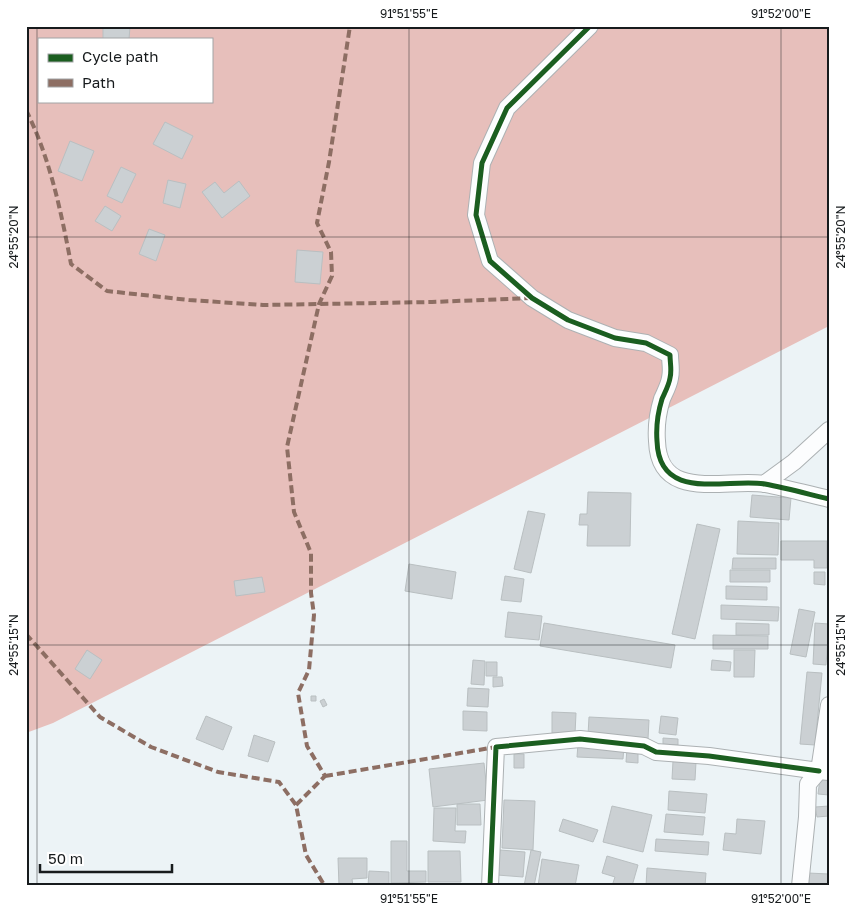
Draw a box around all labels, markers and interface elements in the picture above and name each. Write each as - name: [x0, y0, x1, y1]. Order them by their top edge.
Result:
- text: 91°51'55"E: [380, 6, 438, 21]
- text: 91°52'00"E: [751, 6, 811, 21]
- legend: [38, 38, 212, 102]
- text: Cycle path: [82, 47, 158, 65]
- text: Path: [82, 73, 115, 91]
- text: 24°55'20"N: [6, 205, 21, 269]
- text: 24°55'20"N: [833, 205, 848, 269]
- text: 24°55'15"N: [6, 614, 21, 676]
- text: 24°55'15"N: [833, 614, 848, 676]
- scale bar: [40, 842, 172, 874]
- text: 50 m: [48, 849, 83, 867]
- text: 91°51'55"E: [380, 891, 438, 906]
- text: 91°52'00"E: [751, 891, 811, 906]

